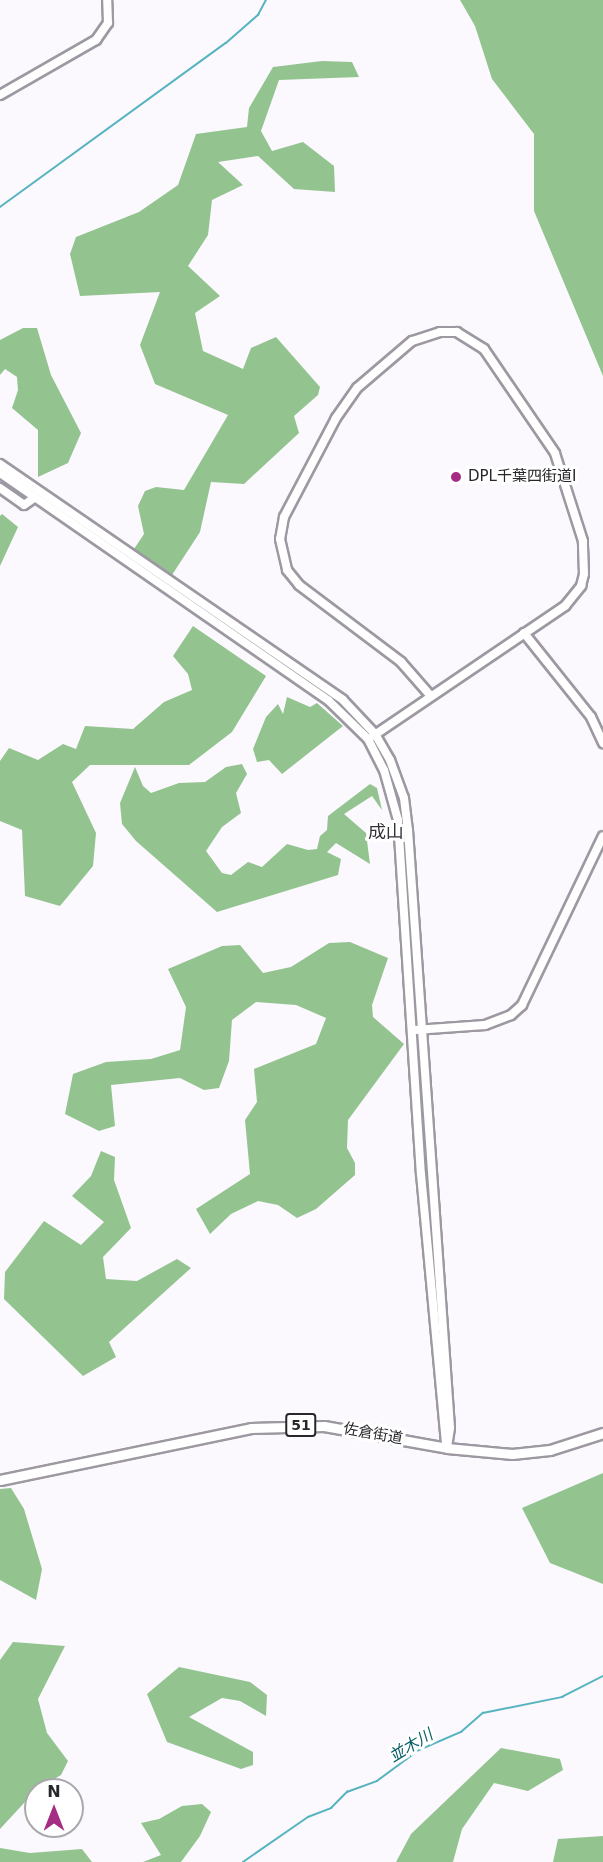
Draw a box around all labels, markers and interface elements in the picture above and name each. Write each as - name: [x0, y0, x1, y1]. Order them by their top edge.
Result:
- place label: DPL千葉四街道Ⅰ: [468, 468, 576, 486]
- marker: DPL千葉四街道Ⅰ: [449, 470, 463, 484]
- district label: 成山: [368, 821, 404, 843]
- road number: 51: [284, 1414, 318, 1436]
- street label: 佐倉街道: [342, 1420, 404, 1448]
- water label: 並木川: [385, 1725, 437, 1767]
- north arrow: [24, 1778, 84, 1838]
- text: N: [47, 1782, 61, 1801]

